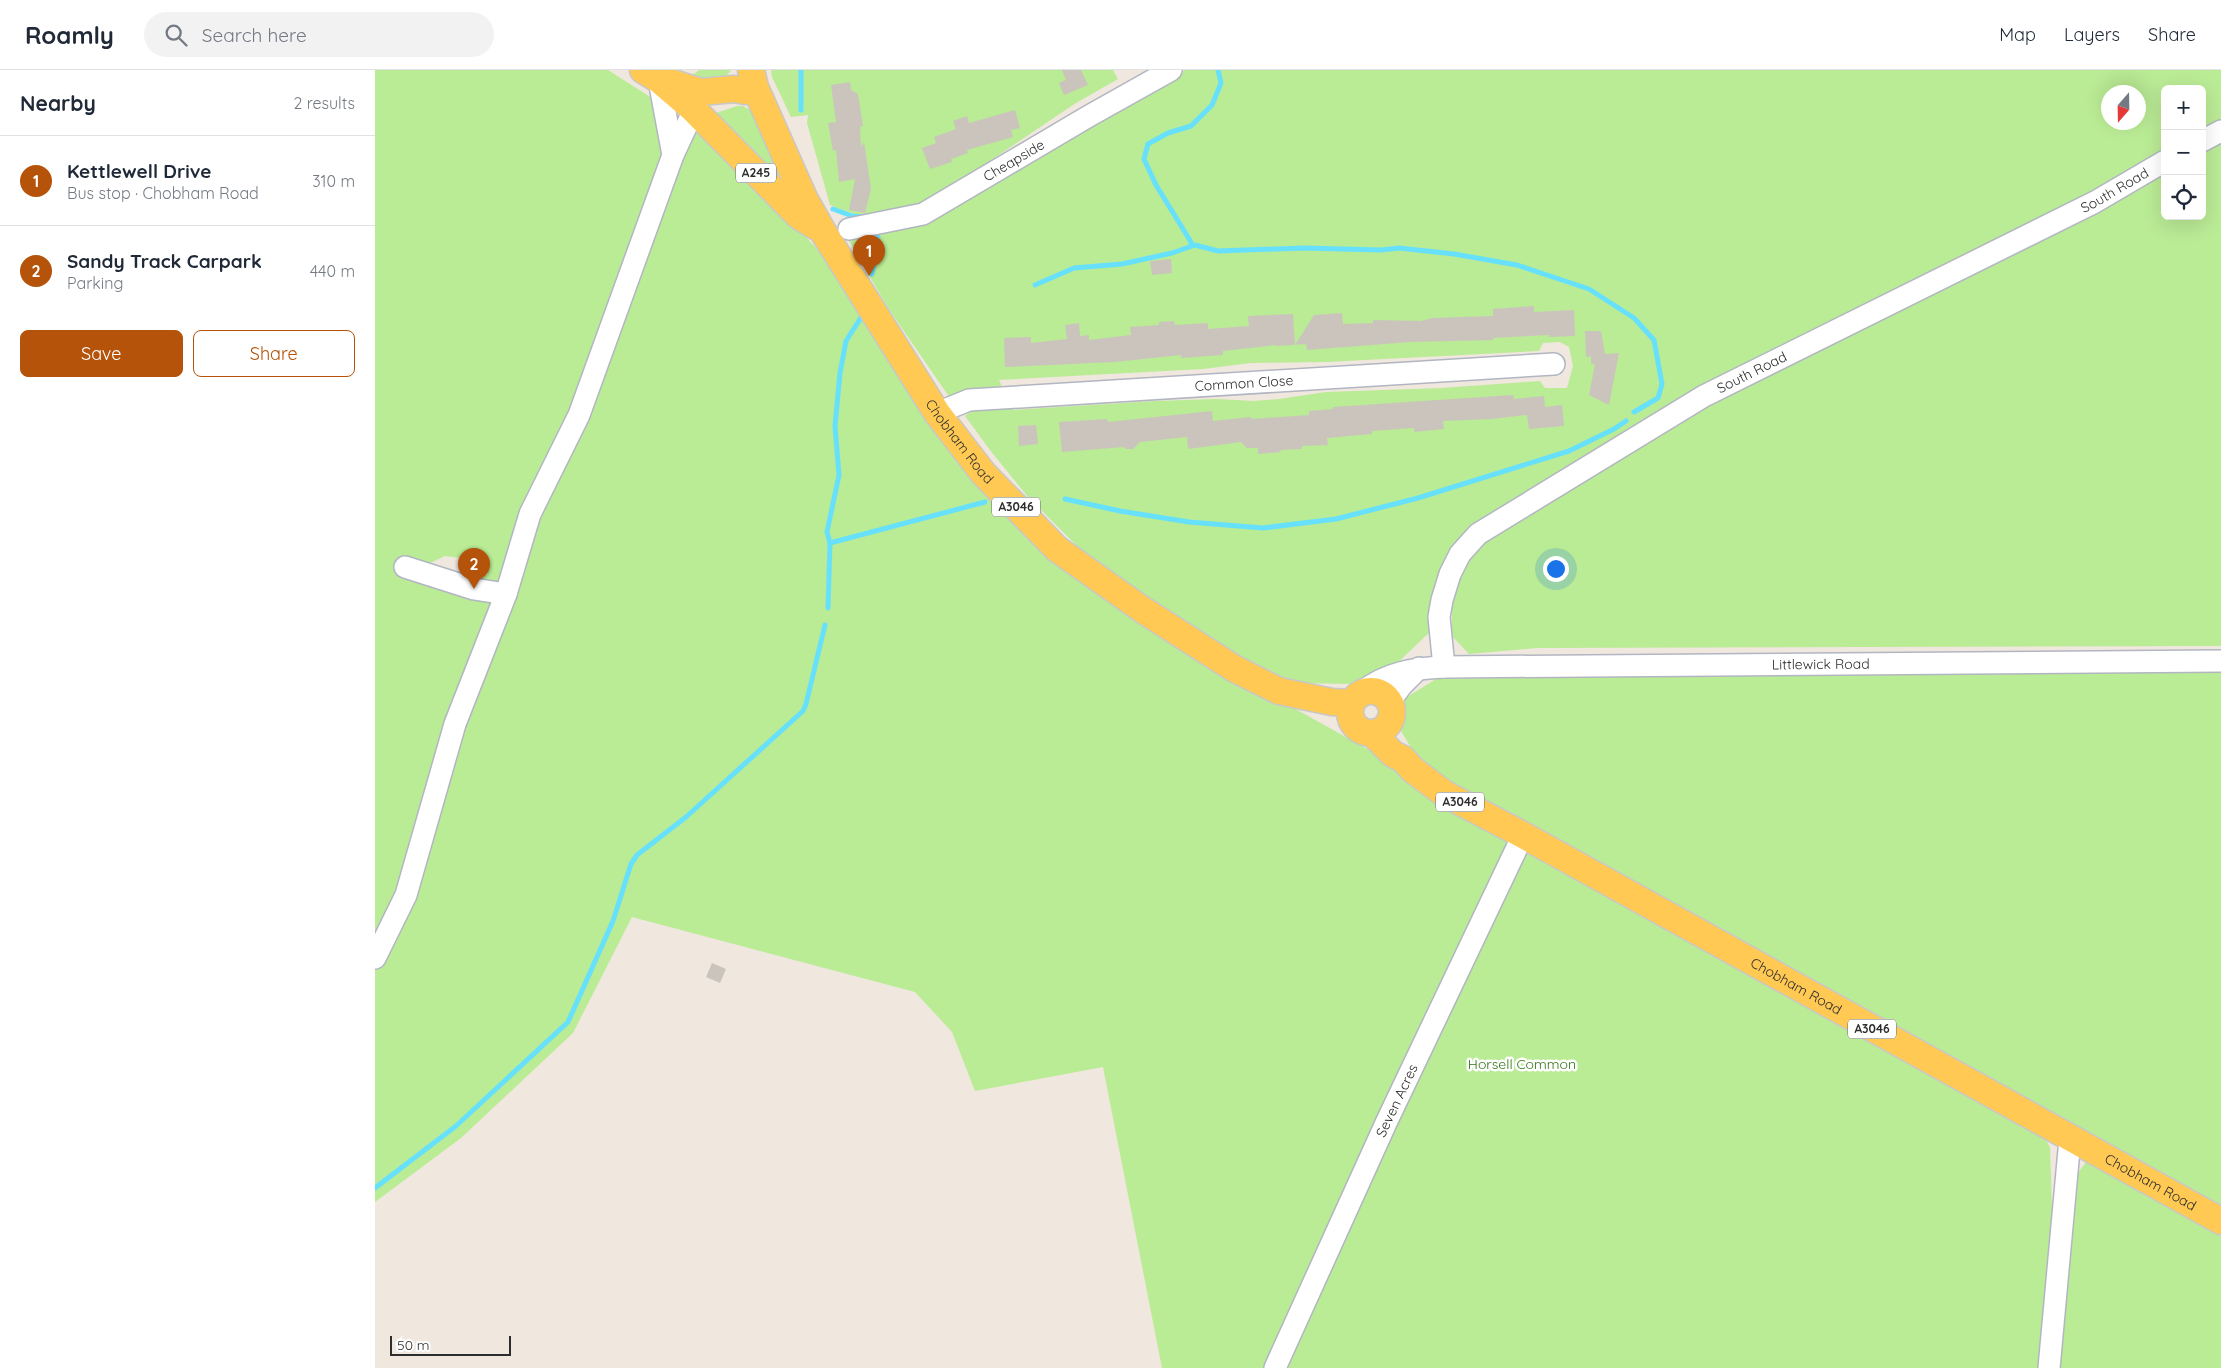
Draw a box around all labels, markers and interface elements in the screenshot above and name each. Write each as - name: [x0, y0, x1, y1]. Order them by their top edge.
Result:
- search box: [144, 12, 494, 57]
- text: Roamly: [25, 20, 114, 50]
- icon: search: [162, 21, 190, 49]
- text: Search here: [202, 23, 307, 47]
- text: Map: [1999, 23, 2036, 46]
- text: Layers: [2064, 23, 2120, 46]
- text: Share: [2148, 23, 2196, 46]
- north arrow: [2101, 85, 2146, 130]
- map controls: [2161, 85, 2206, 220]
- button: +: [2161, 85, 2206, 130]
- text: Nearby: [20, 90, 96, 116]
- text: 2 results: [293, 93, 355, 113]
- button: −: [2161, 130, 2206, 175]
- street label: Cheapside: [980, 135, 1048, 185]
- text: Kettlewell Drive: [67, 159, 211, 183]
- road number: A245: [736, 164, 776, 182]
- street label: South Road: [2078, 164, 2152, 217]
- text: 1: [33, 171, 39, 191]
- text: 310 m: [312, 171, 355, 191]
- button: locate: [2161, 175, 2206, 220]
- text: Bus stop · Chobham Road: [67, 183, 259, 203]
- pin: 1: [853, 235, 885, 276]
- text: Sandy Track Carpark: [67, 249, 262, 273]
- text: 2: [31, 261, 41, 281]
- text: 440 m: [310, 261, 355, 281]
- text: Parking: [67, 273, 124, 293]
- button: Save: [20, 330, 183, 377]
- button: Share: [193, 330, 355, 377]
- street label: South Road: [1714, 347, 1790, 397]
- street label: Common Close: [1194, 371, 1294, 395]
- street label: Chobham Road: [922, 396, 998, 488]
- road number: A3046: [992, 498, 1040, 517]
- pin: 2: [458, 548, 490, 589]
- your location: [1543, 556, 1569, 582]
- street label: Littlewick Road: [1772, 655, 1870, 673]
- road number: A3046: [1436, 792, 1484, 812]
- street label: Chobham Road: [1747, 954, 1845, 1019]
- road number: A3046: [1848, 1020, 1896, 1039]
- park label: Horsell Common: [1468, 1055, 1576, 1073]
- street label: Seven Acres: [1372, 1061, 1422, 1140]
- street label: Chobham Road: [2102, 1150, 2199, 1215]
- scale bar: [390, 1333, 511, 1356]
- text: 50 m: [397, 1336, 430, 1354]

